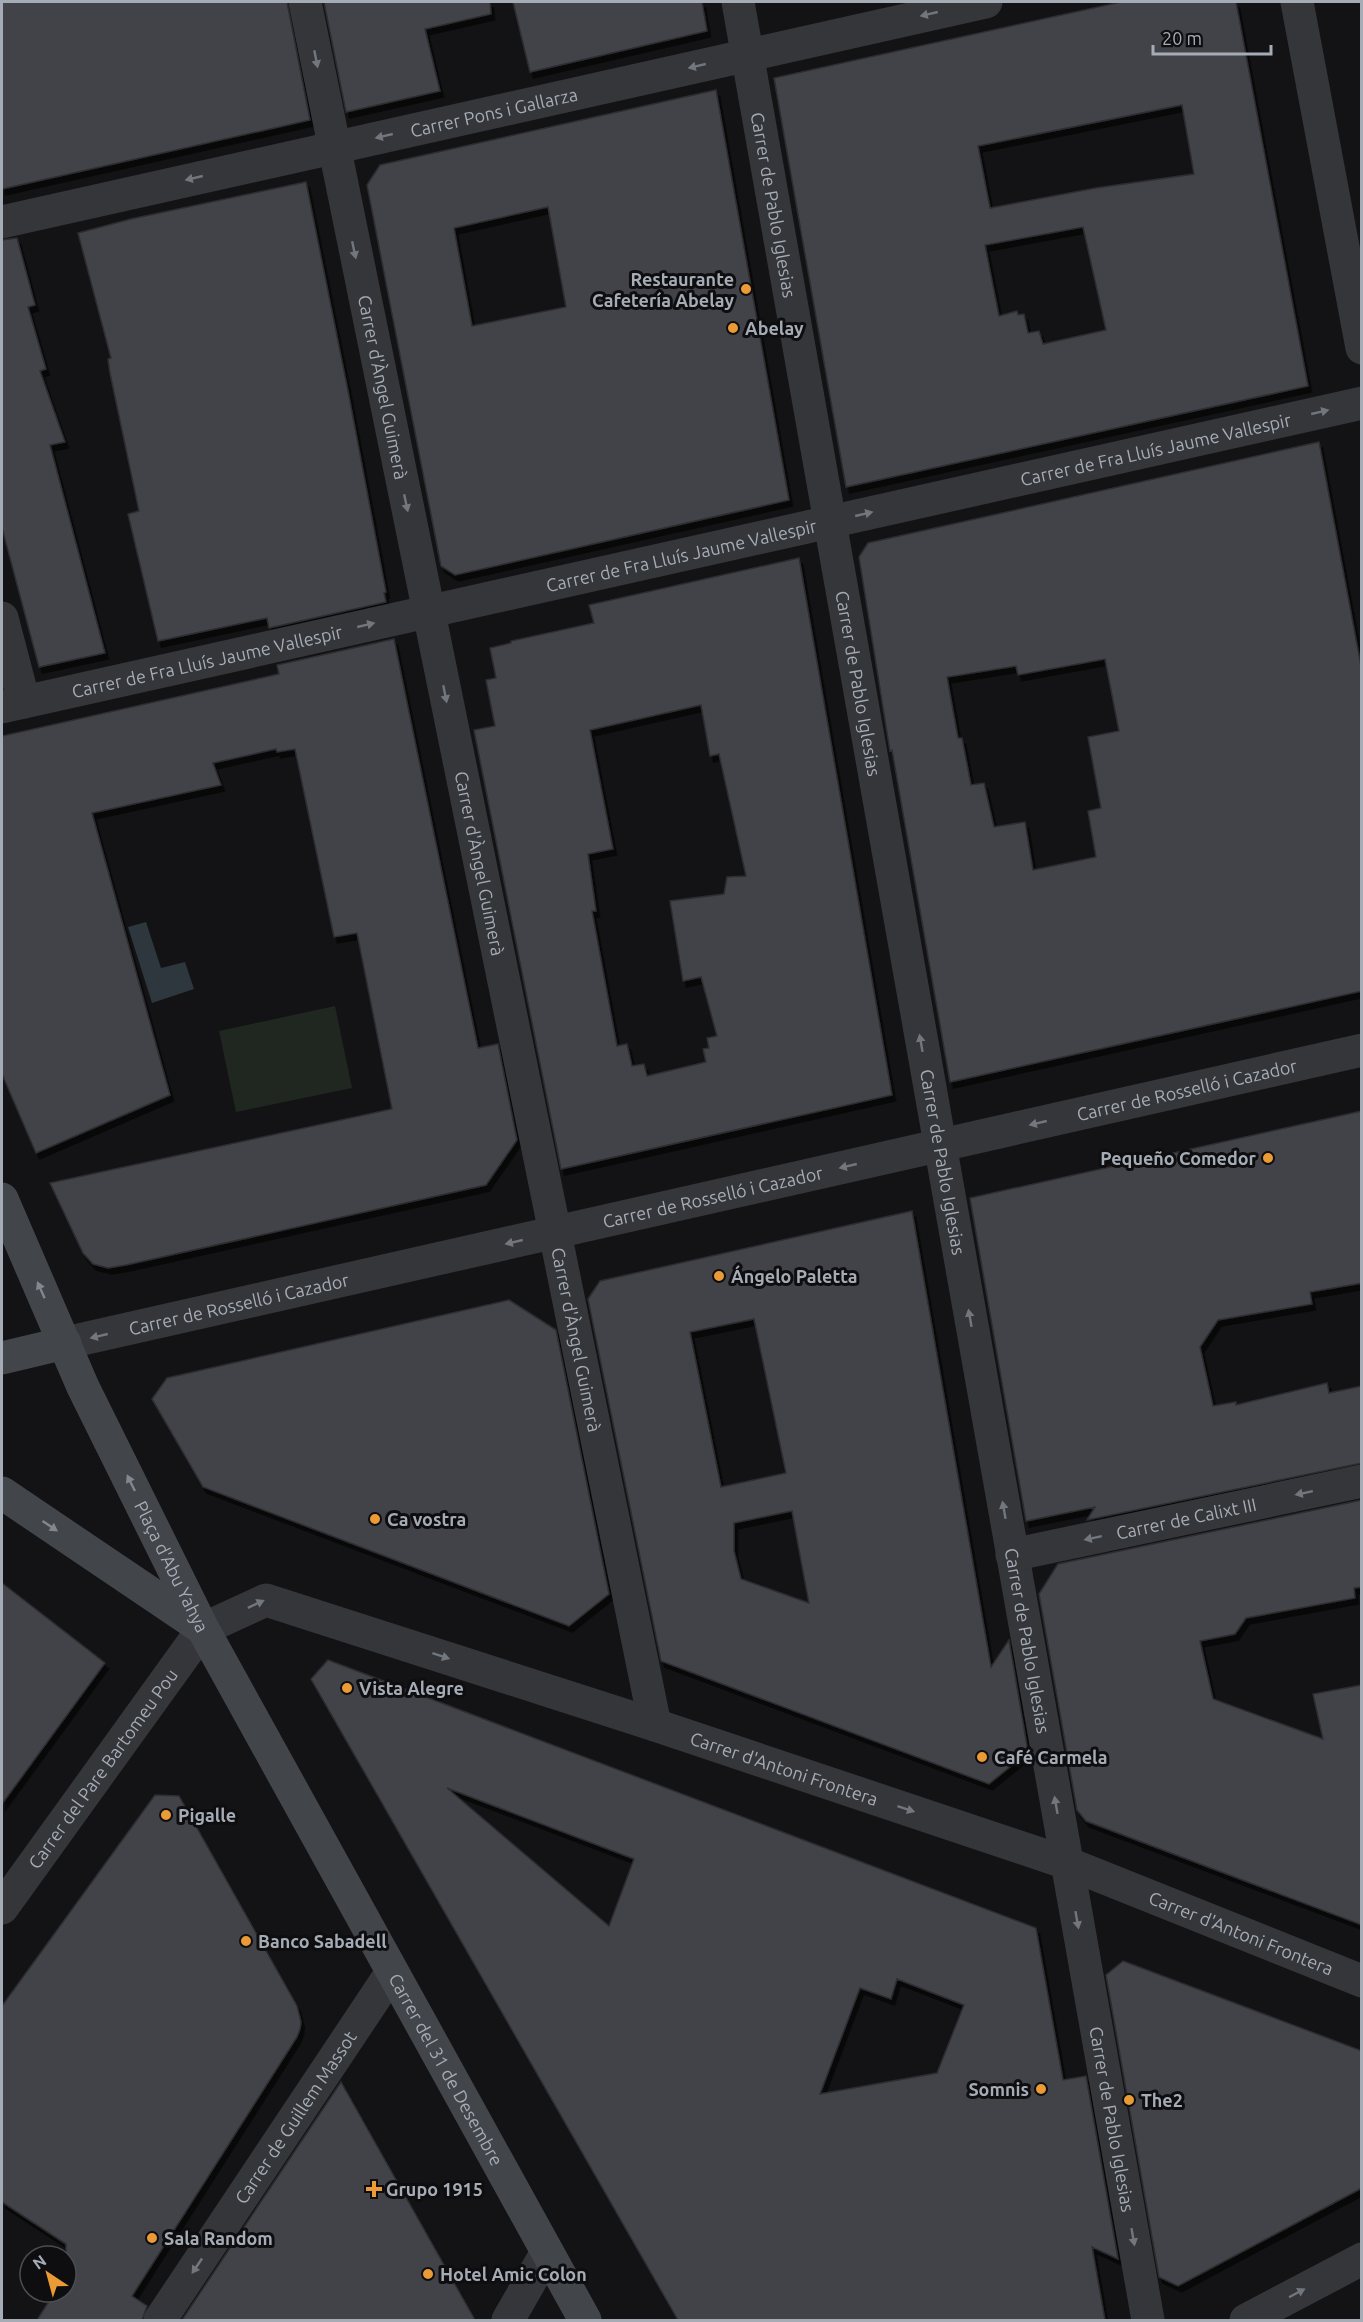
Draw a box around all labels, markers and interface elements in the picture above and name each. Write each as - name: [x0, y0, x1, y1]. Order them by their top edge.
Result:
- one-way arrow: [920, 10, 938, 20]
- scale bar: [1153, 18, 1272, 56]
- text: 20 m: [1162, 28, 1202, 48]
- one-way arrow: [312, 50, 321, 69]
- one-way arrow: [688, 62, 707, 71]
- street label: Carrer Pons i Gallarza: [408, 84, 579, 140]
- street label: Carrer de Pablo Iglesias: [748, 110, 800, 299]
- one-way arrow: [375, 131, 393, 141]
- one-way arrow: [185, 174, 203, 184]
- one-way arrow: [350, 241, 359, 260]
- place label: Restaurante Cafetería Abelay: [592, 269, 734, 310]
- marker: Restaurante Cafetería Abelay: [739, 282, 753, 296]
- street label: Carrer d'Àngel Guimerà: [355, 293, 412, 481]
- place label: Abelay: [745, 318, 804, 338]
- marker: Abelay: [726, 321, 740, 335]
- one-way arrow: [1311, 407, 1330, 416]
- street label: Carrer de Fra Lluís Jaume Vallespir: [1018, 409, 1293, 489]
- one-way arrow: [402, 494, 411, 513]
- one-way arrow: [855, 509, 873, 519]
- street label: Carrer de Fra Lluís Jaume Vallespir: [544, 515, 819, 595]
- street label: Carrer de Pablo Iglesias: [832, 589, 885, 778]
- one-way arrow: [357, 620, 375, 630]
- street label: Carrer de Fra Lluís Jaume Vallespir: [70, 621, 344, 701]
- one-way arrow: [441, 685, 450, 704]
- street label: Carrer d'Àngel Guimerà: [451, 769, 508, 957]
- one-way arrow: [916, 1034, 925, 1053]
- street label: Carrer de Rosselló i Cazador: [1075, 1055, 1299, 1124]
- street label: Carrer de Pablo Iglesias: [917, 1068, 969, 1257]
- one-way arrow: [1028, 1119, 1047, 1128]
- place label: Pequeño Comedor: [1100, 1148, 1257, 1168]
- marker: Pequeño Comedor: [1261, 1151, 1275, 1165]
- street label: Carrer de Rosselló i Cazador: [601, 1162, 825, 1231]
- one-way arrow: [838, 1162, 857, 1171]
- one-way arrow: [505, 1237, 524, 1247]
- street label: Carrer d'Àngel Guimerà: [548, 1246, 605, 1434]
- place label: Ángelo Paletta: [731, 1265, 857, 1286]
- street label: Carrer de Rosselló i Cazador: [127, 1269, 351, 1338]
- marker: Ángelo Paletta: [712, 1269, 726, 1283]
- one-way arrow: [37, 1281, 46, 1298]
- one-way arrow: [966, 1308, 975, 1327]
- one-way arrow: [90, 1331, 108, 1341]
- one-way arrow: [126, 1474, 136, 1492]
- one-way arrow: [1295, 1489, 1314, 1499]
- street label: Carrer de Calixt III: [1114, 1494, 1258, 1543]
- street label: Plaça d'Abu Yahya: [131, 1498, 213, 1635]
- one-way arrow: [999, 1500, 1008, 1519]
- place label: Ca vostra: [387, 1509, 466, 1529]
- marker: Ca vostra: [368, 1512, 382, 1526]
- one-way arrow: [42, 1520, 58, 1531]
- one-way arrow: [1083, 1534, 1102, 1543]
- street label: Carrer de Pablo Iglesias: [1002, 1546, 1054, 1735]
- one-way arrow: [248, 1600, 265, 1609]
- one-way arrow: [432, 1652, 450, 1662]
- street label: Carrer del Pare Bartomeu Pou: [24, 1665, 181, 1872]
- place label: Vista Alegre: [359, 1678, 464, 1698]
- marker: Vista Alegre: [340, 1681, 354, 1695]
- street label: Carrer d'Antoni Frontera: [688, 1728, 881, 1809]
- place label: Café Carmela: [994, 1747, 1108, 1767]
- marker: Café Carmela: [975, 1750, 989, 1764]
- one-way arrow: [1052, 1796, 1061, 1815]
- place label: Pigalle: [178, 1805, 236, 1825]
- one-way arrow: [897, 1805, 915, 1814]
- marker: Pigalle: [159, 1808, 173, 1822]
- street label: Carrer d'Antoni Frontera: [1146, 1887, 1336, 1979]
- one-way arrow: [1073, 1911, 1082, 1930]
- place label: Banco Sabadell: [258, 1931, 387, 1951]
- marker: Banco Sabadell: [239, 1934, 253, 1948]
- street label: Carrer del 31 de Desembre: [385, 1970, 508, 2169]
- street label: Carrer de Pablo Iglesias: [1086, 2025, 1139, 2214]
- street label: Carrer de Guillem Massot: [231, 2027, 360, 2207]
- place label: Somnis: [968, 2079, 1029, 2099]
- marker: Somnis: [1034, 2082, 1048, 2096]
- place label: The2: [1141, 2090, 1183, 2110]
- marker: The2: [1122, 2093, 1136, 2107]
- place label: Grupo 1915: [386, 2179, 483, 2199]
- marker: Grupo 1915: [367, 2182, 381, 2196]
- one-way arrow: [1129, 2227, 1138, 2246]
- place label: Sala Random: [164, 2228, 273, 2248]
- marker: Sala Random: [145, 2231, 159, 2245]
- north arrow: [18, 2244, 78, 2304]
- text: N: [29, 2251, 49, 2273]
- one-way arrow: [191, 2257, 203, 2273]
- place label: Hotel Amic Colon: [440, 2264, 587, 2284]
- marker: Hotel Amic Colon: [421, 2267, 435, 2281]
- one-way arrow: [1289, 2288, 1306, 2298]

